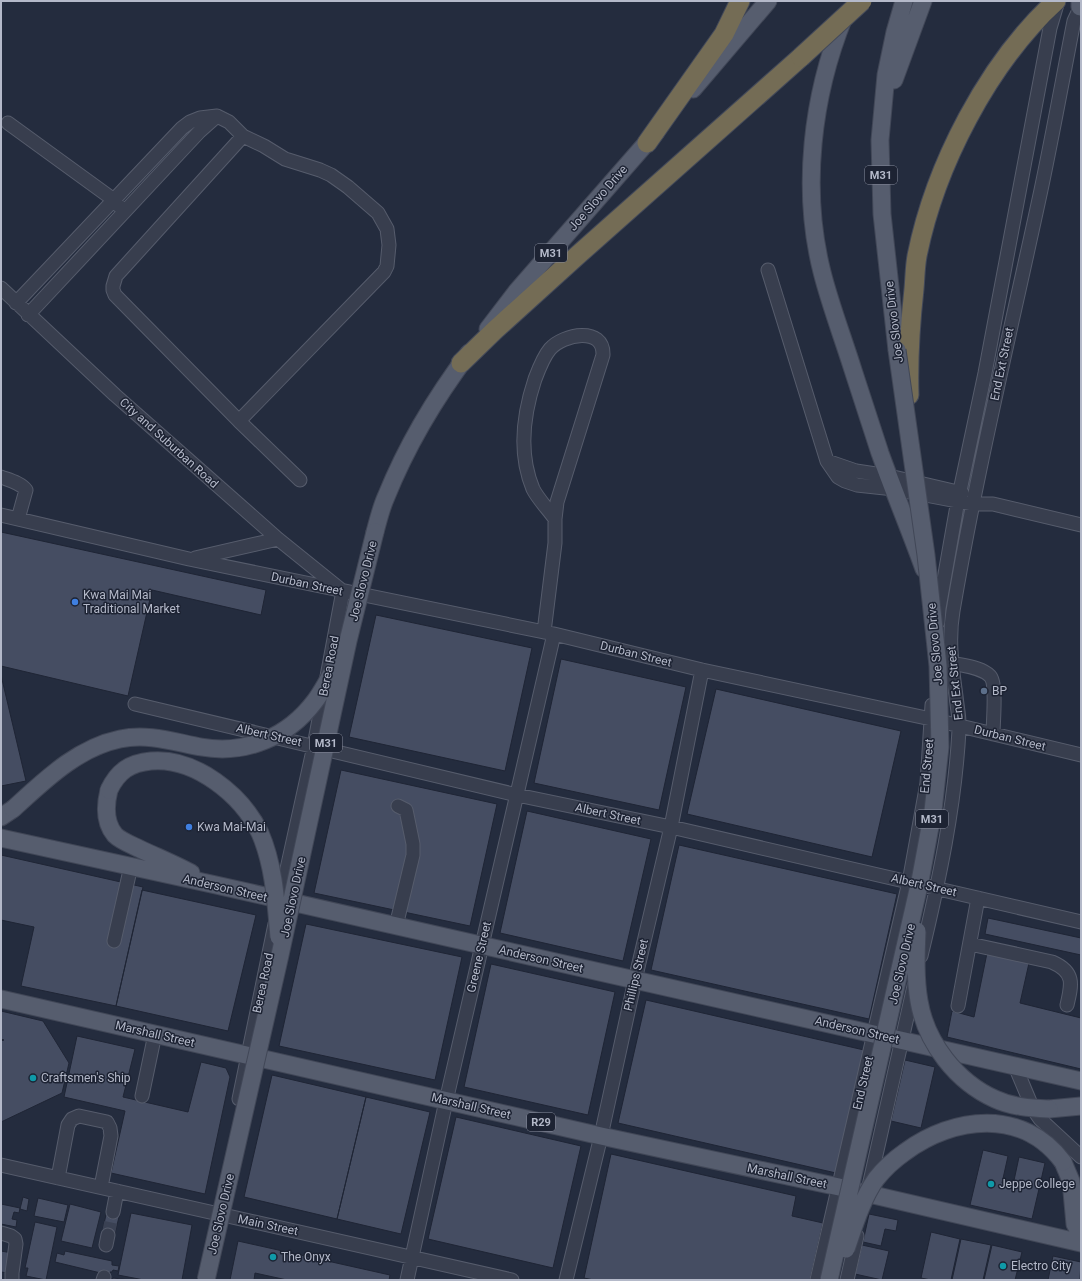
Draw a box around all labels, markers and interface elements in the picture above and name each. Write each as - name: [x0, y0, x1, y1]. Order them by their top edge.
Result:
- street label: Joe Slovo Drive: [566, 162, 630, 234]
- road number: M31: [865, 166, 897, 184]
- road number: M31: [535, 244, 567, 262]
- street label: Joe Slovo Drive: [882, 280, 906, 364]
- street label: End Ext Street: [987, 326, 1017, 402]
- street label: City and Suburban Road: [117, 395, 221, 491]
- street label: Joe Slovo Drive: [346, 539, 380, 623]
- street label: Durban Street: [270, 570, 344, 598]
- place label: Kwa Mai Mai Traditional Market: [83, 588, 180, 616]
- marker: Kwa Mai Mai Traditional Market: [70, 597, 80, 607]
- street label: Joe Slovo Drive: [924, 602, 946, 686]
- street label: Berea Road: [316, 635, 342, 697]
- street label: Durban Street: [599, 638, 673, 670]
- street label: End Ext Street: [944, 645, 966, 721]
- place label: BP: [992, 684, 1007, 698]
- marker: BP: [979, 686, 989, 696]
- street label: Albert Street: [235, 721, 303, 749]
- street label: Durban Street: [973, 722, 1047, 754]
- road number: M31: [310, 734, 342, 752]
- street label: End Street: [918, 738, 936, 794]
- street label: Albert Street: [574, 800, 642, 828]
- road number: M31: [916, 810, 948, 828]
- place label: Kwa Mai-Mai: [197, 820, 266, 834]
- marker: Kwa Mai-Mai: [184, 822, 194, 832]
- street label: Joe Slovo Drive: [278, 855, 308, 939]
- street label: Albert Street: [890, 871, 958, 899]
- street label: Anderson Street: [182, 872, 269, 905]
- street label: Greene Street: [464, 920, 494, 994]
- street label: Joe Slovo Drive: [886, 922, 918, 1006]
- street label: Phillips Street: [621, 938, 651, 1012]
- street label: Anderson Street: [498, 943, 585, 976]
- street label: Berea Road: [250, 952, 276, 1014]
- street label: Anderson Street: [814, 1014, 901, 1047]
- street label: Marshall Street: [114, 1018, 196, 1050]
- street label: End Street: [850, 1055, 876, 1111]
- place label: Craftsmen's Ship: [41, 1071, 131, 1085]
- marker: Craftsmen's Ship: [28, 1073, 38, 1083]
- street label: Marshall Street: [430, 1090, 512, 1122]
- road number: R29: [527, 1113, 555, 1131]
- street label: Marshall Street: [746, 1161, 828, 1191]
- street label: Joe Slovo Drive: [205, 1172, 237, 1256]
- place label: Jeppe College: [999, 1177, 1075, 1191]
- marker: Jeppe College: [986, 1179, 996, 1189]
- street label: Main Street: [237, 1212, 299, 1238]
- place label: The Onyx: [281, 1250, 331, 1264]
- marker: The Onyx: [268, 1252, 278, 1262]
- place label: Electro City: [1011, 1259, 1072, 1273]
- marker: Electro City: [998, 1261, 1008, 1271]

